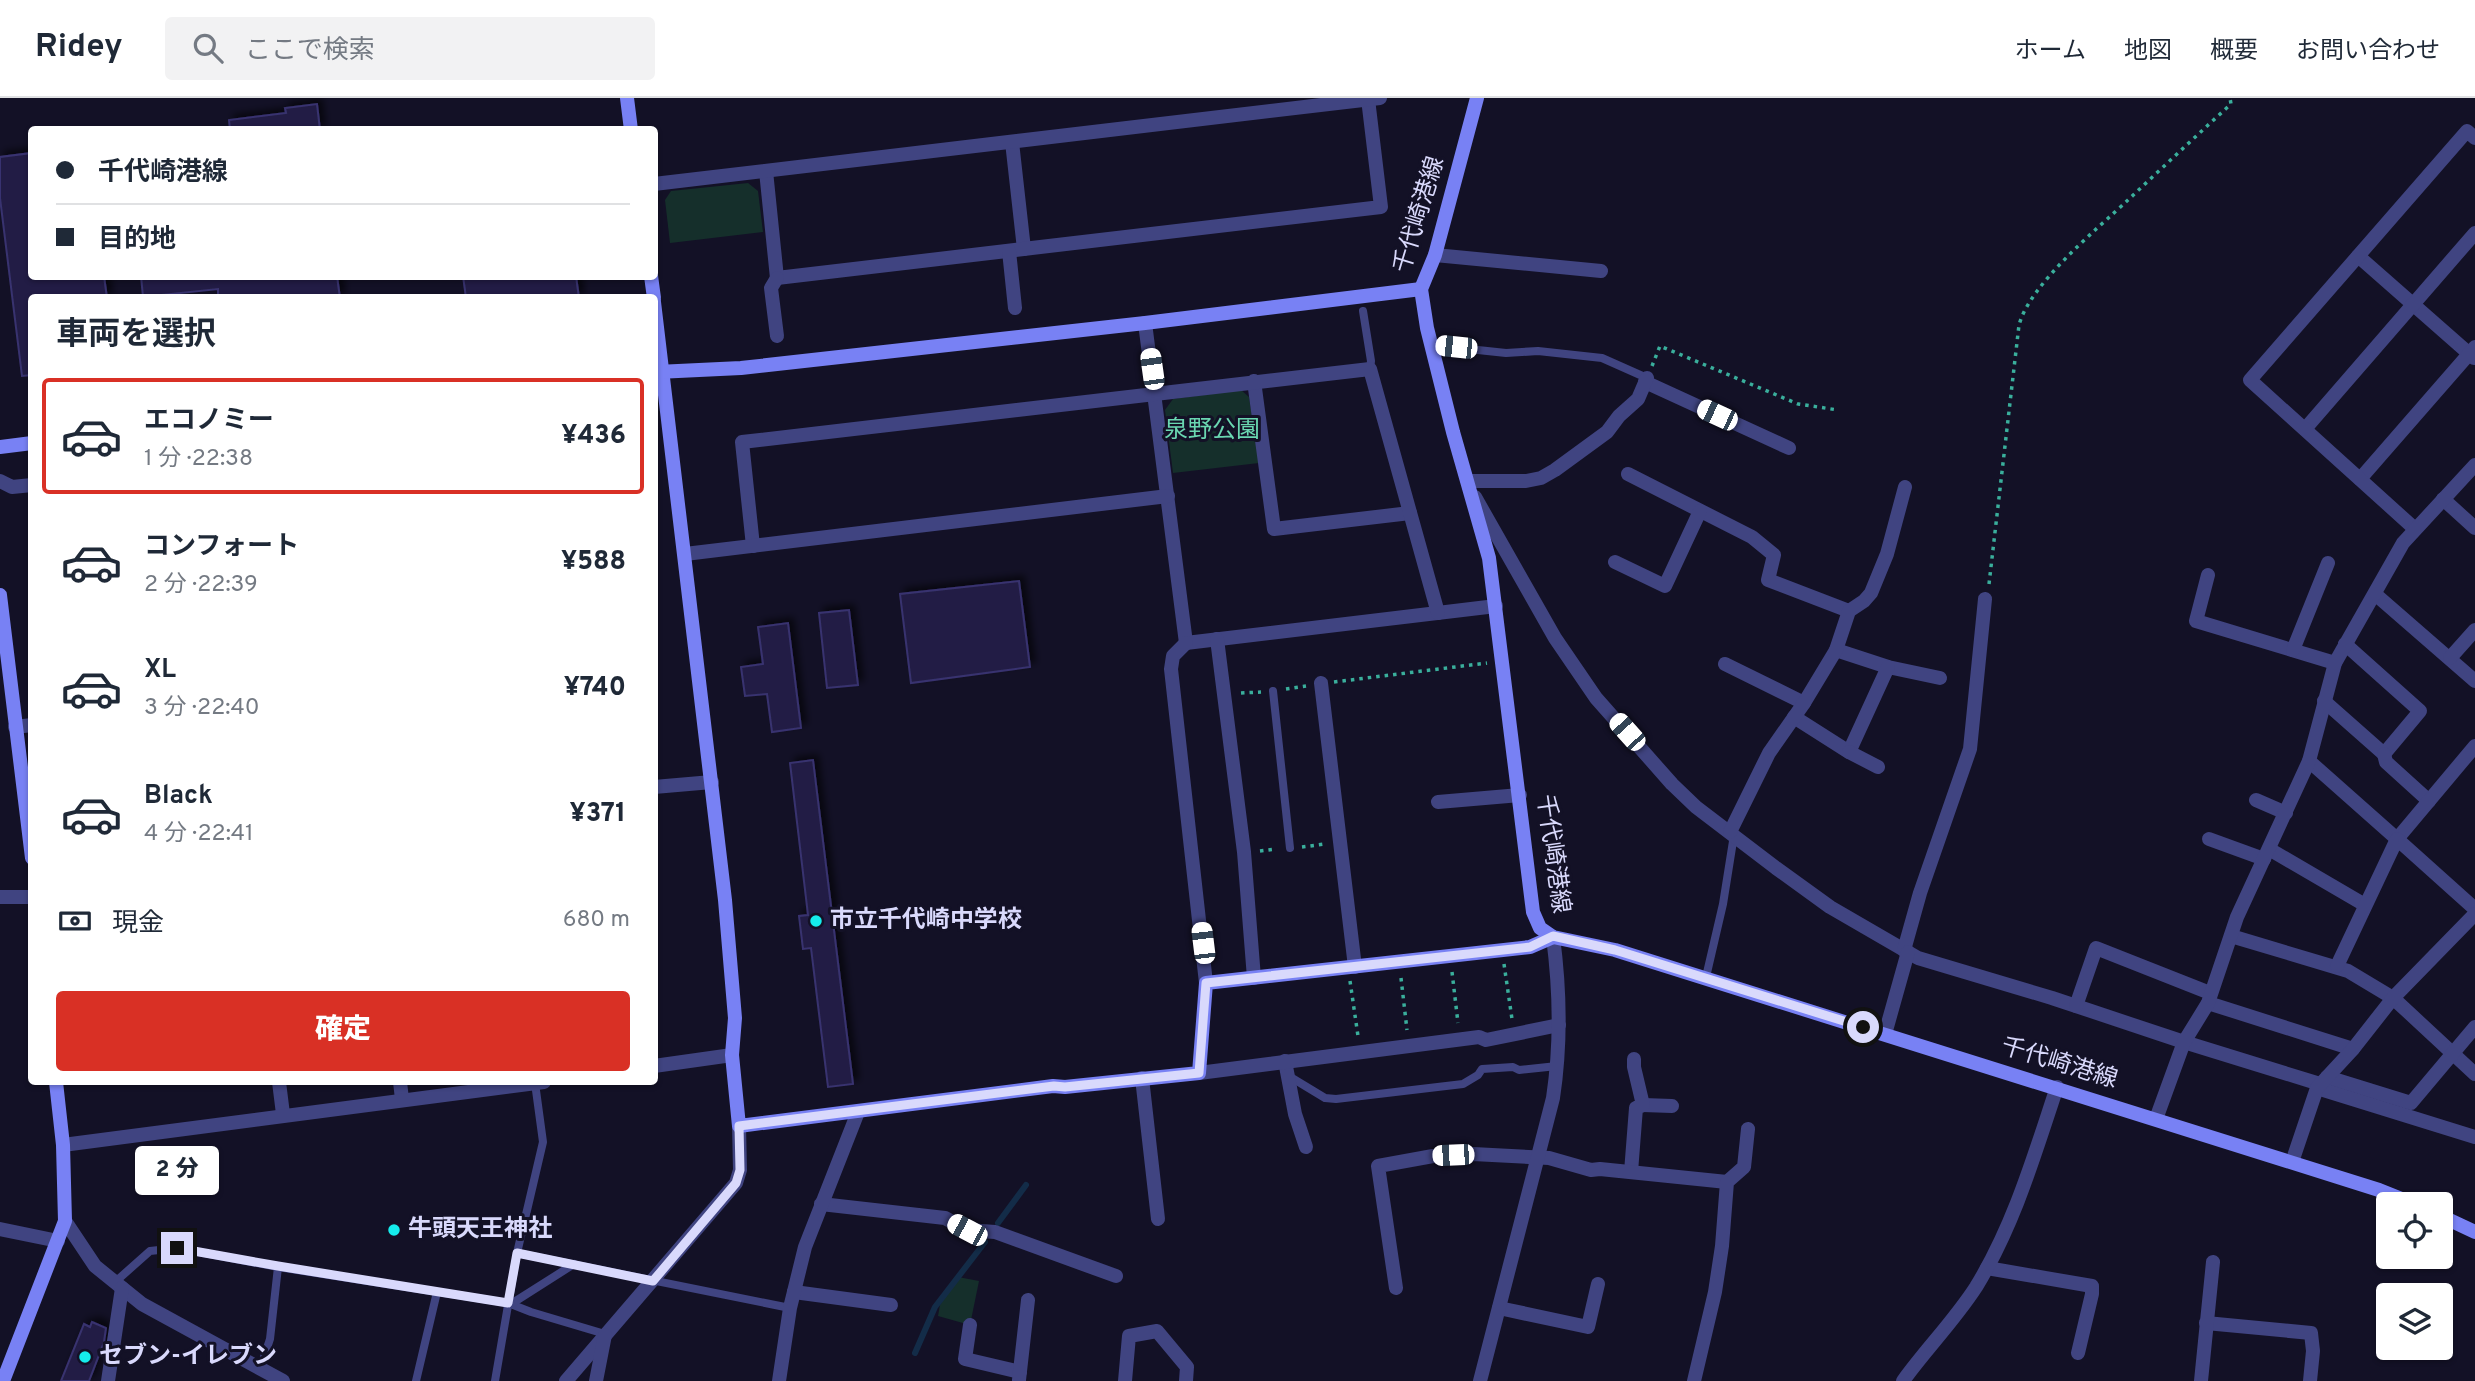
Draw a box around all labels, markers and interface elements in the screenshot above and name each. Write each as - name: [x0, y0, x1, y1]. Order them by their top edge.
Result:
- search box: [165, 17, 655, 80]
- text: Ridey: [35, 27, 123, 69]
- icon: search: [189, 29, 227, 67]
- text: ここで検索: [245, 35, 375, 68]
- text: ホーム: [2015, 37, 2086, 67]
- text: 地図: [2124, 37, 2172, 67]
- text: 概要: [2210, 37, 2258, 67]
- text: お問い合わせ: [2296, 37, 2440, 67]
- street label: 千代崎港線: [1388, 153, 1452, 277]
- text: 千代崎港線: [98, 157, 228, 190]
- text: 目的地: [98, 224, 176, 257]
- text: 車両を選択: [56, 316, 216, 356]
- car: [1435, 334, 1478, 360]
- car: [1139, 347, 1166, 391]
- car: [1694, 397, 1741, 433]
- icon: car: [60, 405, 123, 468]
- text: エコノミー: [144, 405, 274, 438]
- park label: 泉野公園: [1164, 416, 1260, 446]
- text: ¥436: [561, 420, 626, 453]
- text: 1 分 · 22:38: [144, 445, 253, 474]
- icon: car: [60, 531, 123, 594]
- text: コンフォート: [144, 531, 299, 564]
- text: ¥588: [561, 546, 626, 579]
- text: 2 分 · 22:39: [144, 571, 258, 600]
- text: XL: [144, 654, 176, 687]
- icon: car: [60, 657, 123, 720]
- text: ¥740: [564, 672, 626, 705]
- text: 3 分 · 22:40: [144, 694, 259, 723]
- car: [1606, 709, 1649, 755]
- text: Black: [144, 780, 213, 813]
- icon: car: [60, 783, 123, 846]
- street label: 千代崎港線: [1529, 792, 1575, 916]
- text: ¥371: [570, 798, 626, 831]
- text: 4 分 · 22:41: [144, 820, 254, 849]
- icon: cash: [56, 902, 94, 940]
- text: 680 m: [563, 906, 630, 935]
- place label: 市立千代崎中学校: [830, 906, 1022, 936]
- text: 現金: [112, 908, 164, 941]
- marker: 市立千代崎中学校: [808, 913, 824, 929]
- car: [1191, 921, 1216, 965]
- button: 確定: [56, 991, 630, 1071]
- route start: [1847, 1011, 1879, 1043]
- street label: 千代崎港線: [1997, 1032, 2121, 1096]
- car: [1432, 1144, 1475, 1166]
- callout: 2 分: [135, 1146, 219, 1196]
- text: 2 分: [156, 1156, 198, 1185]
- map controls: [2376, 1192, 2453, 1360]
- button: locate: [2376, 1192, 2453, 1269]
- car: [944, 1211, 991, 1249]
- place label: 牛頭天王神社: [408, 1215, 552, 1245]
- marker: 牛頭天王神社: [386, 1222, 402, 1238]
- route end: [161, 1232, 193, 1264]
- button: layers: [2376, 1283, 2453, 1360]
- place label: セブン-イレブン: [99, 1342, 277, 1372]
- marker: セブン-イレブン: [77, 1349, 93, 1365]

